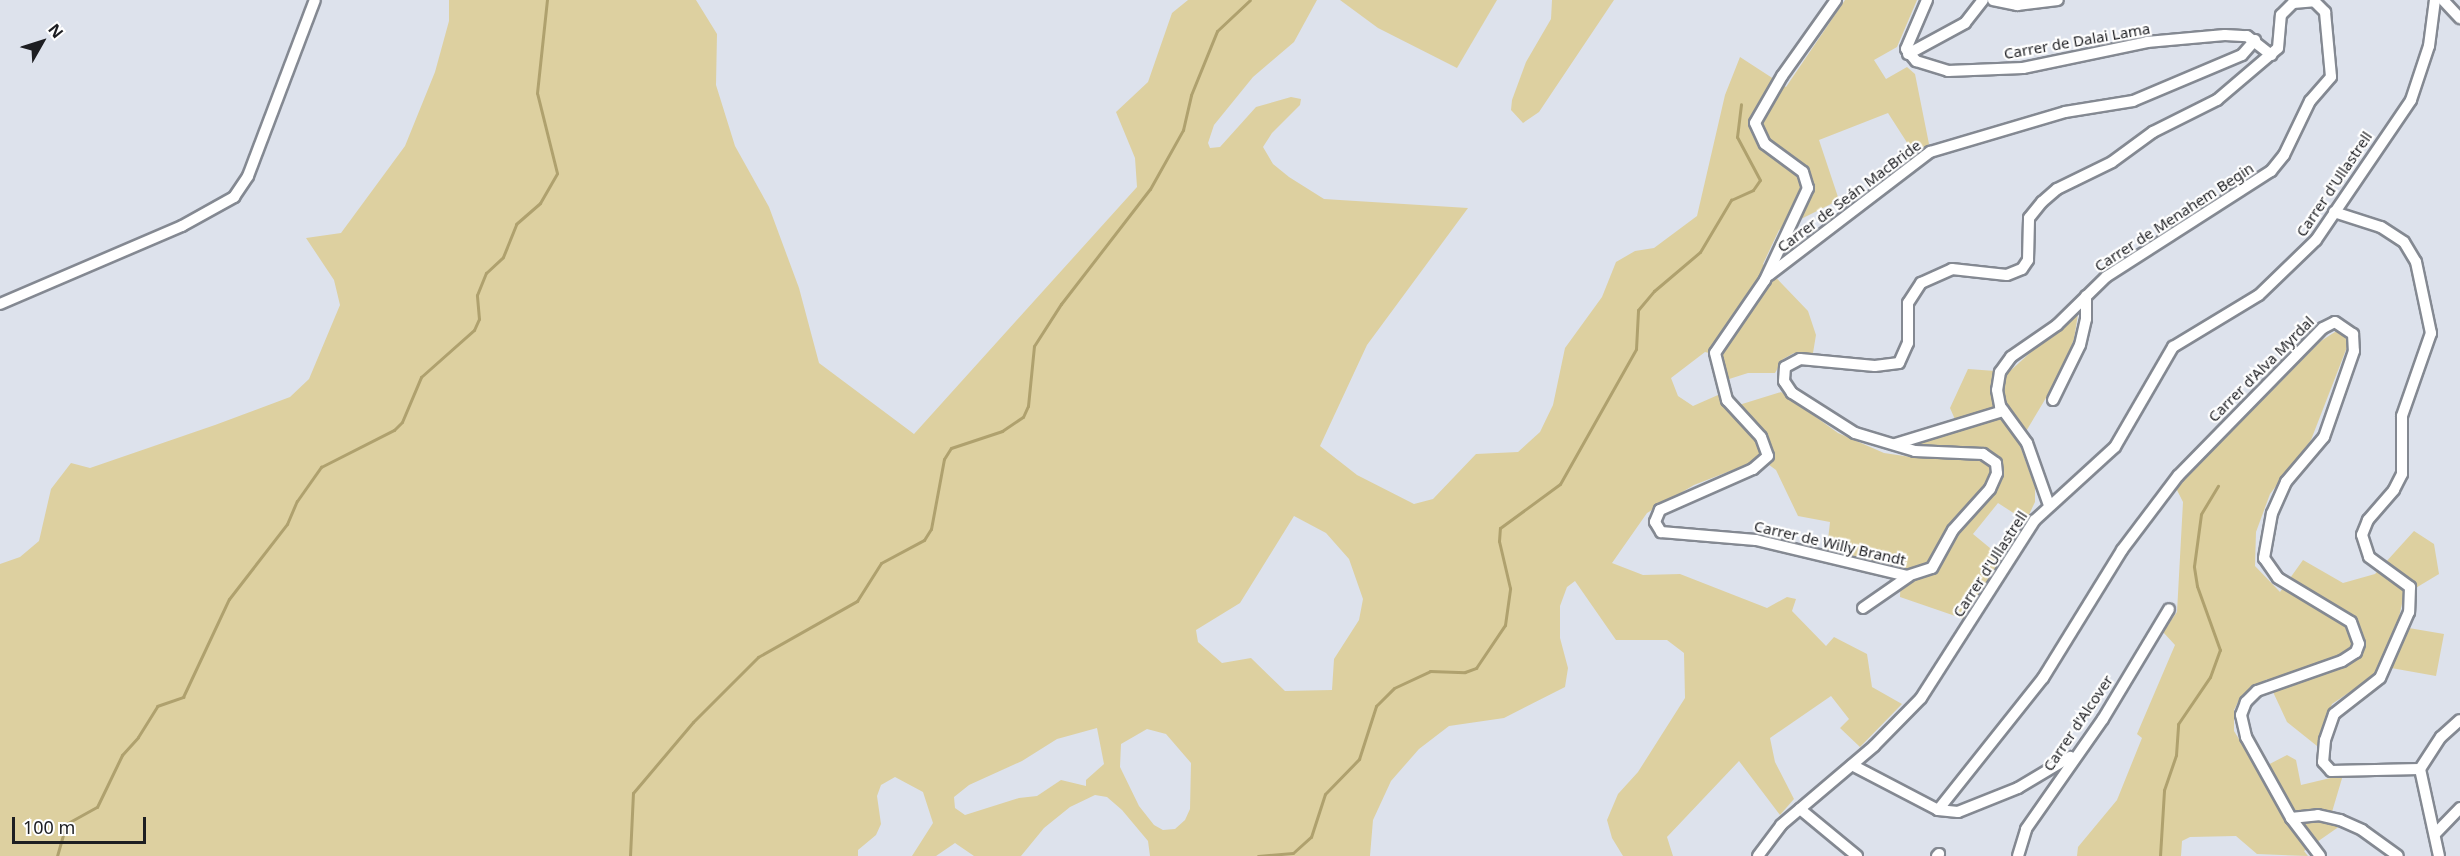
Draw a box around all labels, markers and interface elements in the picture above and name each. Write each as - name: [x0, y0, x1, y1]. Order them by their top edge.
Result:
- north arrow: [12, 12, 72, 72]
- text: N: [43, 19, 69, 43]
- street label: Carrer de Dalai Lama: [2002, 19, 2152, 63]
- street label: Carrer d'Ullastrell: [2292, 128, 2376, 240]
- street label: Carrer de Seán MacBride: [1774, 136, 1924, 256]
- street label: Carrer de Menahem Begin: [2091, 159, 2257, 275]
- street label: Carrer d'Alva Myrdal: [2204, 312, 2318, 426]
- street label: Carrer d'Ullastrell: [1949, 508, 2031, 620]
- street label: Carrer de Willy Brandt: [1752, 517, 1908, 569]
- street label: Carrer d'Alcover: [2039, 672, 2117, 774]
- scale bar: [15, 805, 148, 843]
- text: 100 m: [23, 815, 75, 839]

